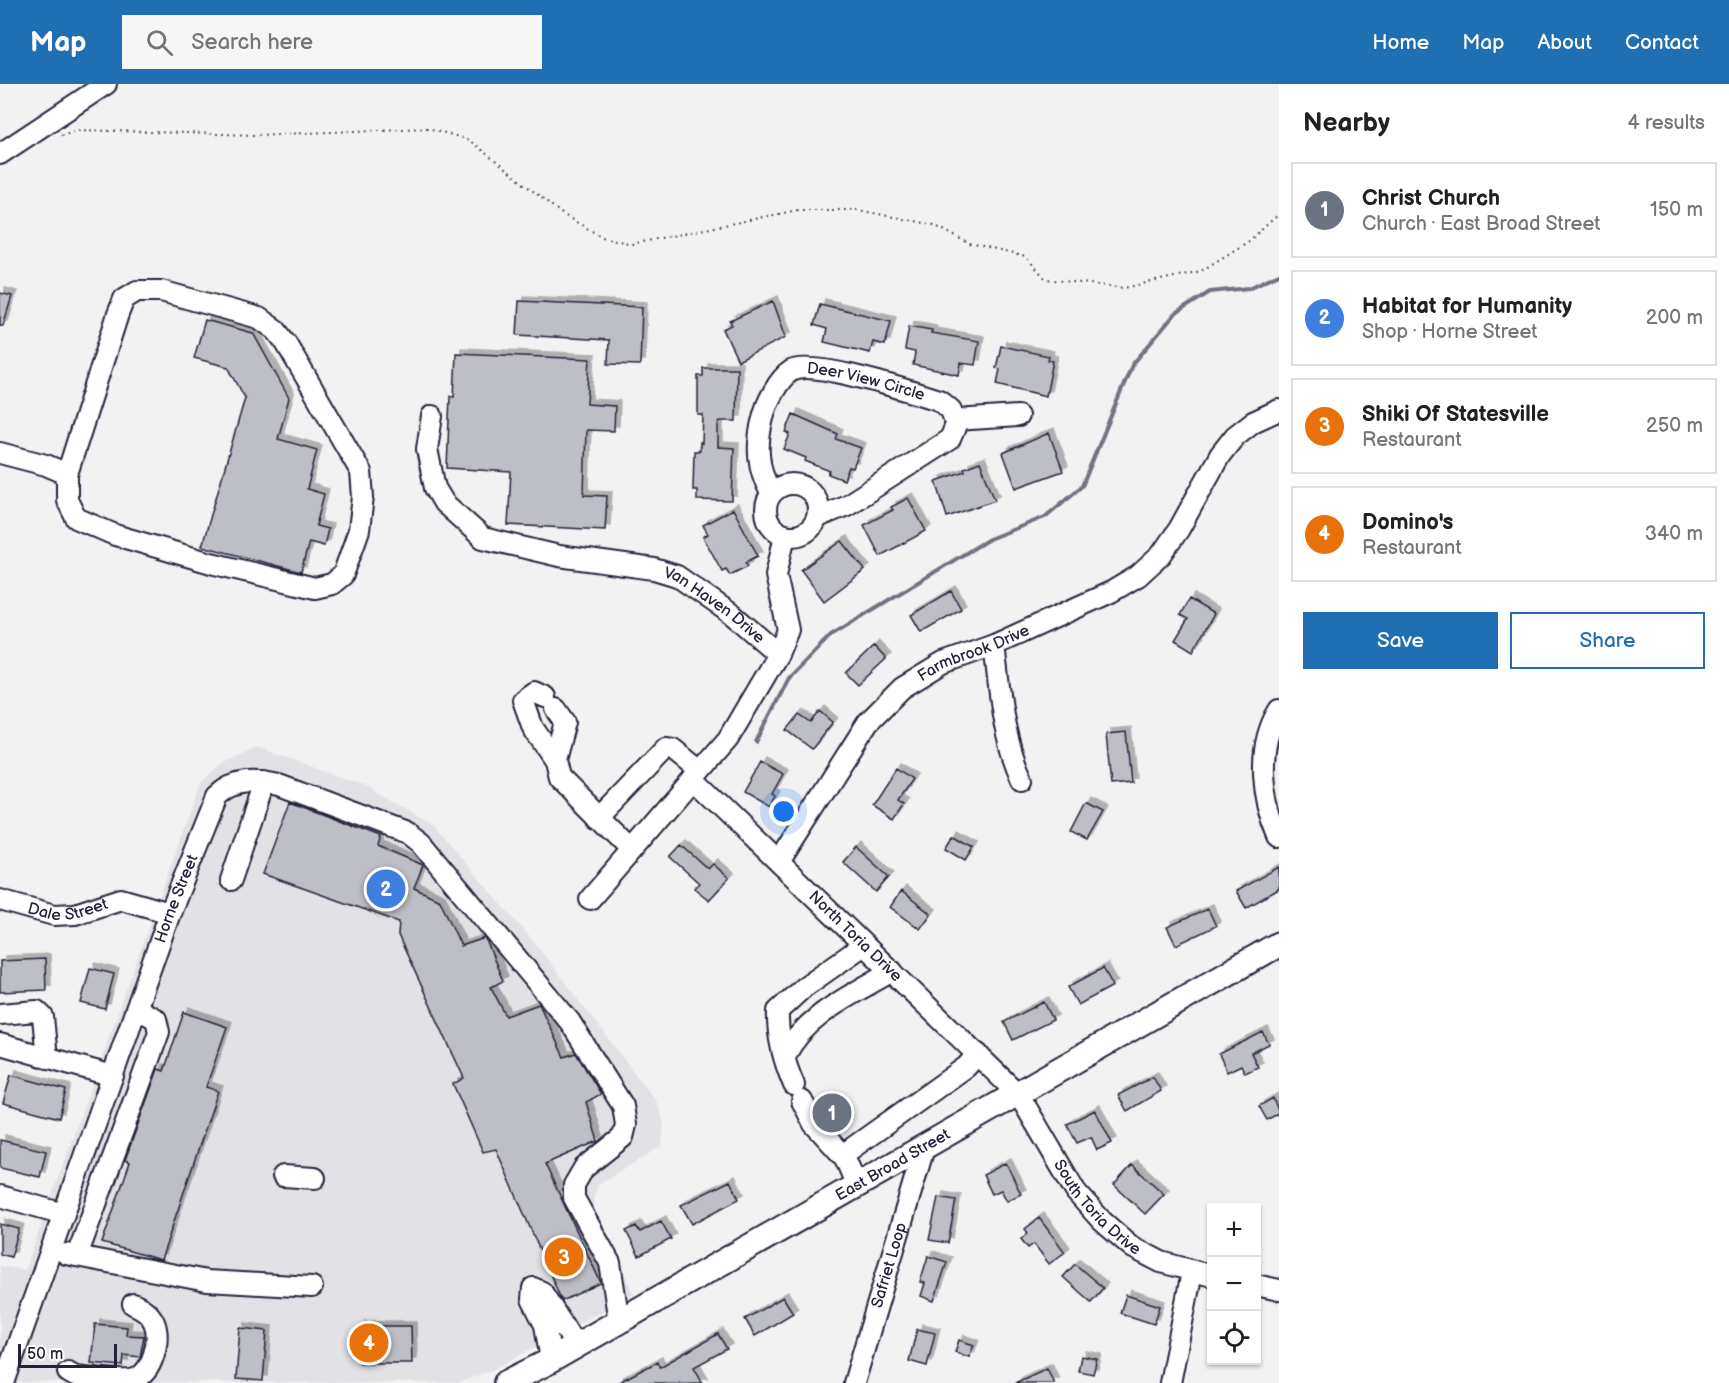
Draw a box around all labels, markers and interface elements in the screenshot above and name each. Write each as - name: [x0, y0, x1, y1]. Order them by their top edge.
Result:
- search box: [122, 15, 542, 69]
- text: Map: [30, 26, 86, 59]
- icon: search: [143, 26, 176, 59]
- text: Search here: [191, 29, 313, 56]
- text: Home: [1372, 30, 1429, 55]
- text: Map: [1462, 30, 1504, 55]
- text: About: [1537, 30, 1592, 55]
- text: Contact: [1625, 30, 1699, 55]
- text: Nearby: [1303, 108, 1390, 139]
- text: 4 results: [1627, 111, 1705, 135]
- text: Christ Church: [1362, 185, 1500, 212]
- text: 1: [1320, 198, 1329, 222]
- text: 150 m: [1650, 198, 1703, 222]
- text: Church · East Broad Street: [1362, 212, 1600, 236]
- text: Habitat for Humanity: [1362, 293, 1572, 320]
- text: 2: [1319, 306, 1330, 330]
- text: 200 m: [1646, 306, 1703, 330]
- text: Shop · Horne Street: [1362, 320, 1537, 344]
- street label: Deer View Circle: [806, 359, 928, 405]
- text: Shiki Of Statesville: [1362, 401, 1549, 428]
- text: 3: [1319, 414, 1330, 438]
- text: 250 m: [1646, 414, 1703, 438]
- text: Restaurant: [1362, 428, 1462, 452]
- text: Domino's: [1362, 509, 1453, 536]
- text: 4: [1319, 522, 1330, 546]
- text: 340 m: [1645, 522, 1703, 546]
- text: Restaurant: [1362, 536, 1462, 560]
- street label: Van Haven Drive: [662, 563, 769, 648]
- button: Save: [1303, 612, 1498, 669]
- button: Share: [1510, 612, 1705, 669]
- street label: Farmbrook Drive: [914, 621, 1033, 686]
- your location: [769, 797, 798, 826]
- street label: Horne Street: [151, 852, 202, 945]
- pin: 2: [366, 866, 406, 912]
- street label: North Toria Drive: [805, 887, 906, 986]
- street label: Dale Street: [26, 895, 110, 925]
- pin: 1: [812, 1090, 852, 1136]
- street label: East Broad Street: [832, 1125, 953, 1205]
- street label: South Toria Drive: [1050, 1156, 1144, 1259]
- map controls: [1207, 1203, 1261, 1365]
- button: +: [1207, 1203, 1261, 1257]
- street label: Safriet Loop: [867, 1220, 911, 1310]
- pin: 3: [544, 1234, 584, 1280]
- button: −: [1207, 1257, 1261, 1311]
- button: locate: [1207, 1311, 1261, 1365]
- pin: 4: [350, 1320, 388, 1366]
- scale bar: [18, 1341, 117, 1368]
- text: 50 m: [27, 1345, 63, 1364]

